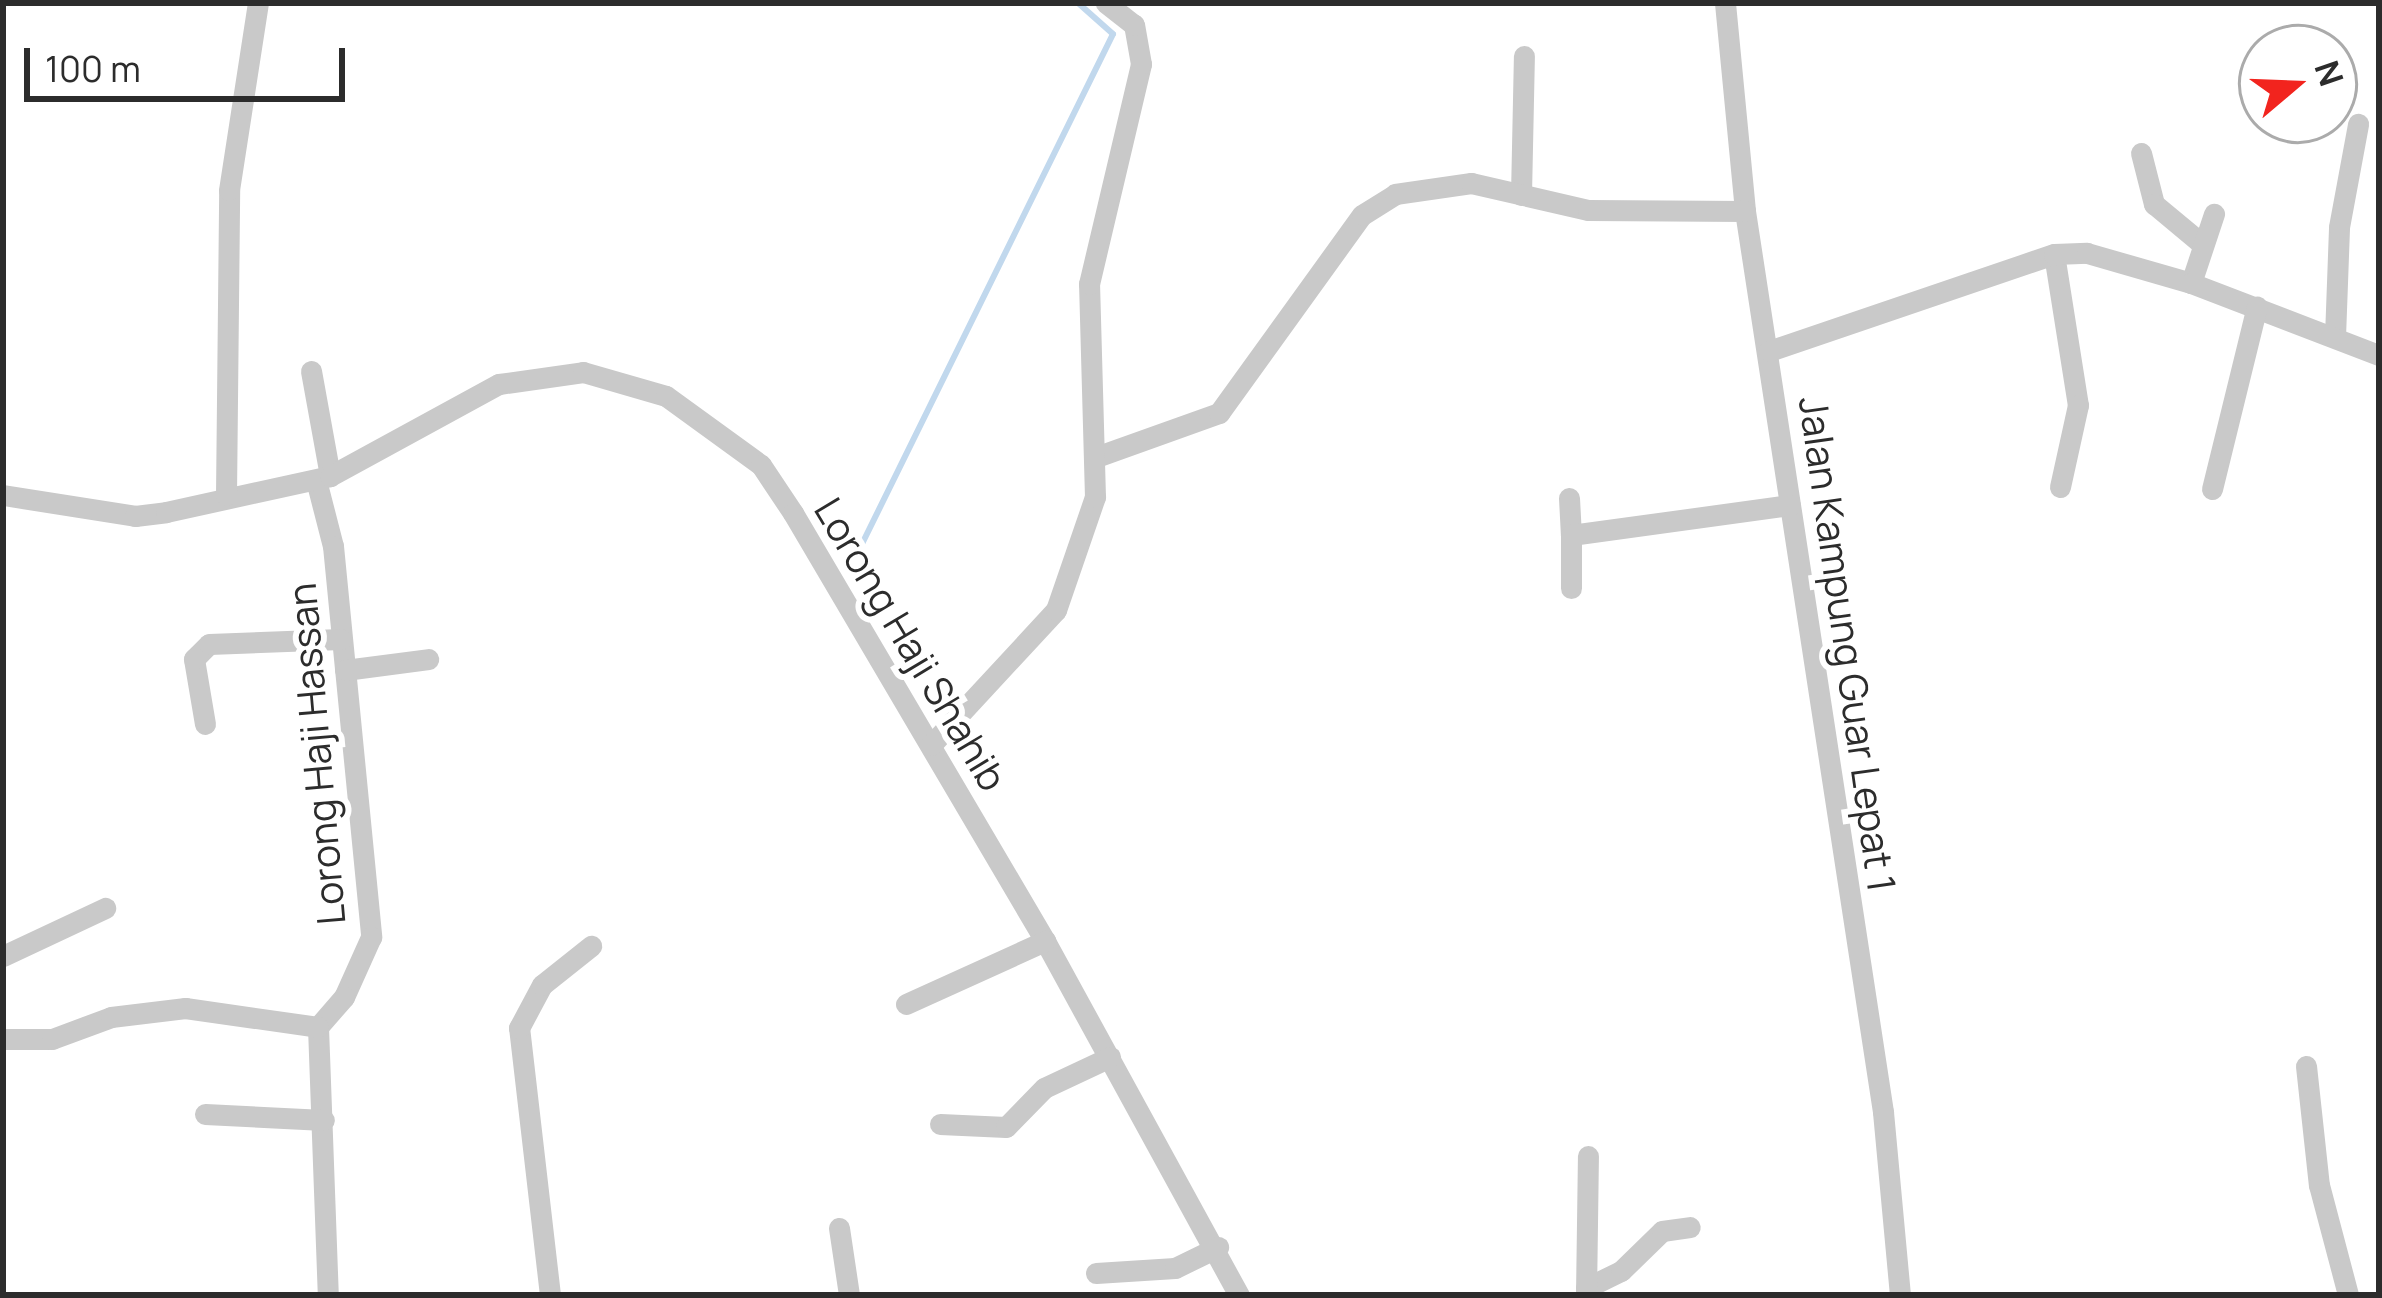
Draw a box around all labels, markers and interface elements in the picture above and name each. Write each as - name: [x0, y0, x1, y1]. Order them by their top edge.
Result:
- scale bar: [30, 24, 351, 98]
- north arrow: [2238, 24, 2358, 144]
- text: 100 m: [45, 44, 141, 93]
- text: N: [2305, 55, 2355, 92]
- street label: Jalan Kampung Guar Lepat 1: [1790, 393, 1906, 895]
- street label: Lorong Haji Shahib: [805, 489, 1017, 799]
- street label: Lorong Haji Hassan: [278, 581, 354, 927]

